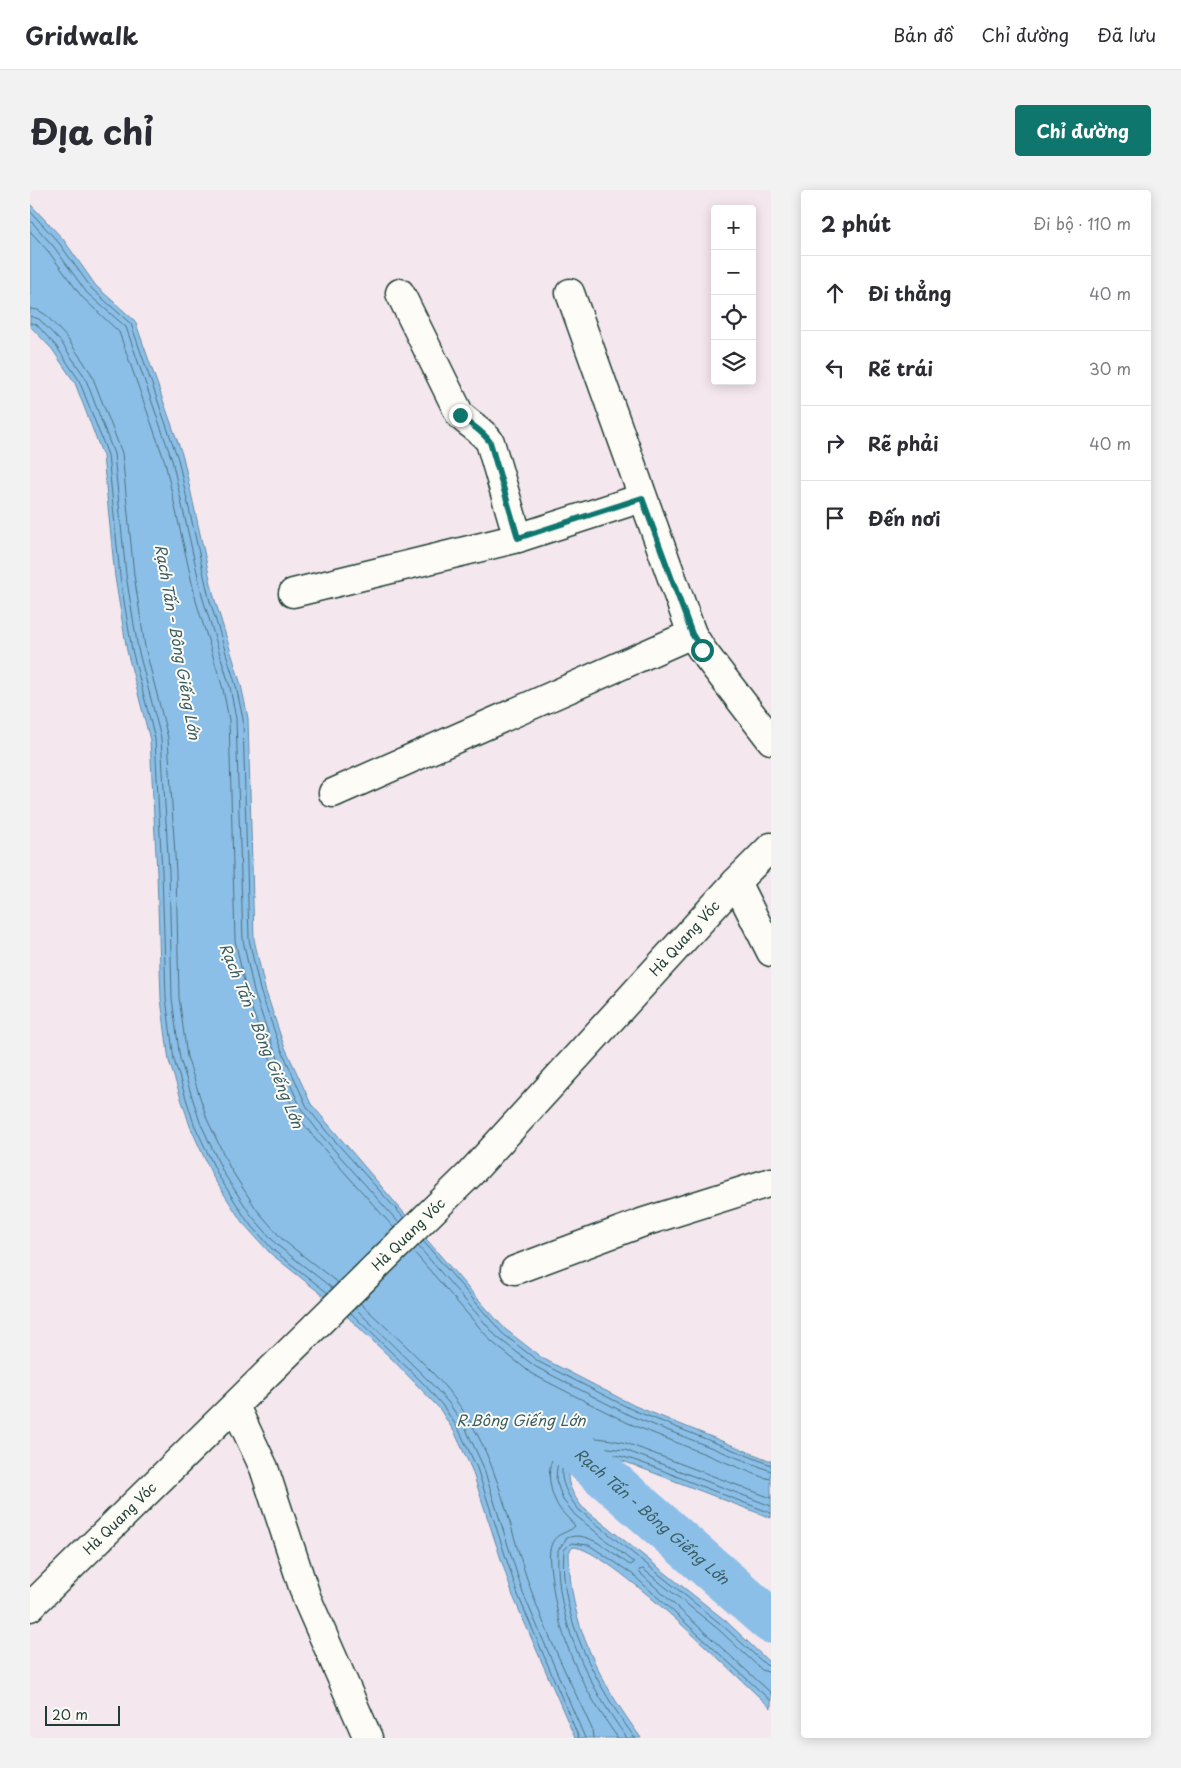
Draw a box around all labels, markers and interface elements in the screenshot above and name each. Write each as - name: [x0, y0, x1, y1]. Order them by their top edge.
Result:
- text: Gridwalk: [25, 17, 138, 53]
- text: Bản đồ: [893, 21, 954, 48]
- text: Chỉ đường: [982, 21, 1069, 48]
- text: Đã lưu: [1097, 21, 1156, 48]
- text: Địa chỉ: [30, 104, 153, 157]
- button: Chỉ đường: [1015, 105, 1151, 156]
- map controls: [711, 205, 756, 385]
- button: +: [711, 205, 756, 250]
- text: 2 phút: [821, 207, 891, 239]
- text: Đi bộ · 110 m: [1033, 211, 1131, 235]
- button: −: [711, 250, 756, 295]
- icon: ahead: [821, 279, 849, 307]
- text: Đi thẳng: [868, 279, 951, 307]
- text: 40 m: [1089, 281, 1131, 305]
- button: locate: [711, 295, 756, 340]
- button: layers: [711, 340, 756, 385]
- icon: left: [821, 354, 849, 382]
- text: Rẽ trái: [868, 354, 933, 382]
- text: 30 m: [1089, 356, 1131, 380]
- route end: [449, 404, 472, 427]
- icon: right: [821, 429, 849, 457]
- text: Rẽ phải: [868, 429, 939, 457]
- text: 40 m: [1089, 431, 1131, 455]
- icon: arrive: [821, 504, 849, 532]
- text: Đến nơi: [868, 504, 941, 532]
- water label: Rạch Tấn - Bông Giếng Lớn: [150, 542, 207, 742]
- route start: [691, 639, 714, 662]
- street label: Hà Quang Vóc: [644, 896, 724, 981]
- water label: Rạch Tấn - Bông Giếng Lớn: [215, 939, 311, 1132]
- street label: Hà Quang Vóc: [367, 1193, 450, 1275]
- water label: R.Bông Giếng Lớn: [456, 1408, 587, 1431]
- water label: Rạch Tấn - Bông Giếng Lớn: [570, 1442, 736, 1590]
- street label: Hà Quang Vóc: [78, 1477, 161, 1559]
- scale bar: [45, 1703, 120, 1726]
- text: 20 m: [52, 1704, 88, 1725]

